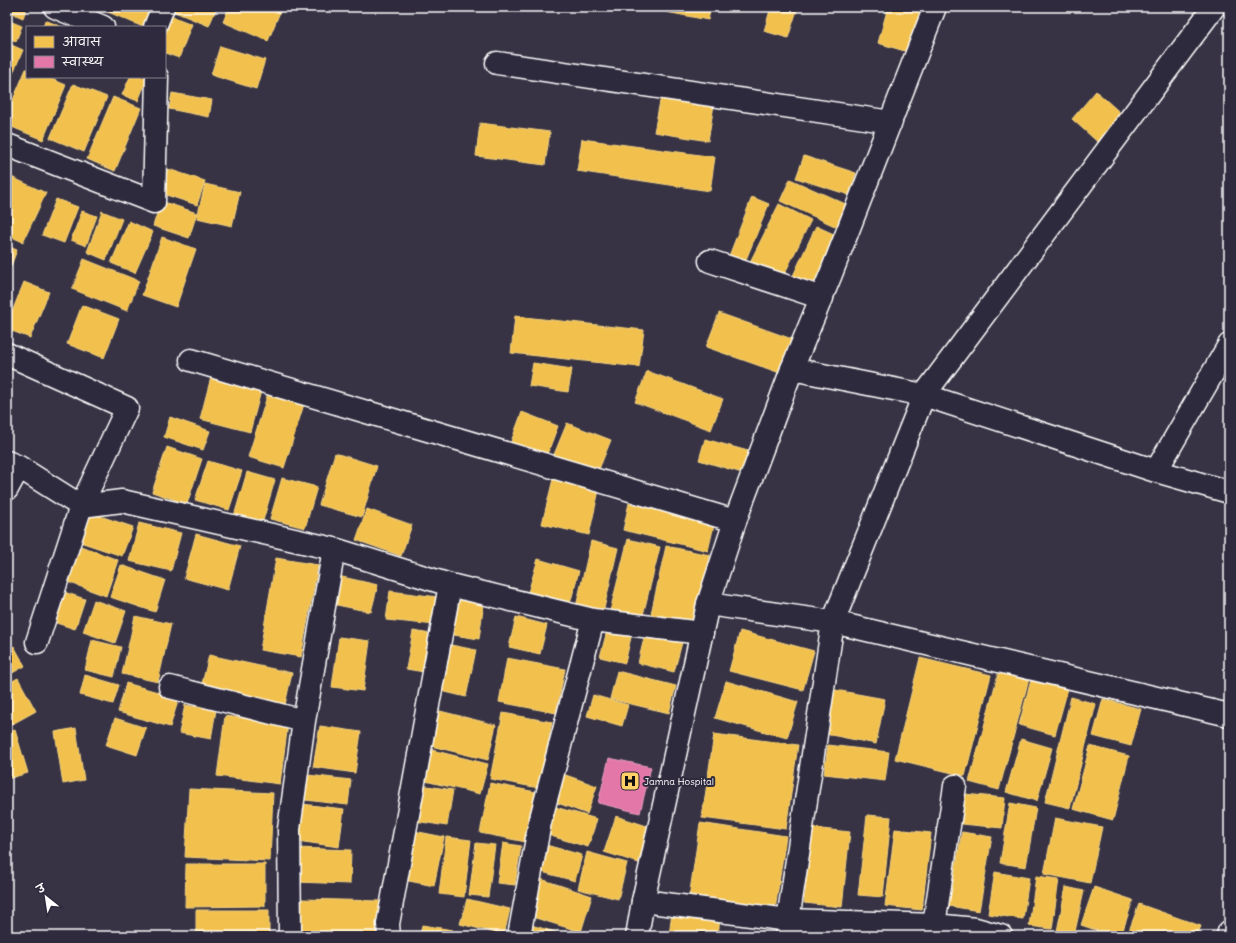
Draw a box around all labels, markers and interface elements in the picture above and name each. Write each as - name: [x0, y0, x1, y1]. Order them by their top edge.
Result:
- legend: [26, 26, 166, 78]
- text: आवास: [62, 34, 102, 49]
- text: स्वास्थ्य: [61, 54, 105, 69]
- hospital icon: Jamna Hospital: [619, 770, 641, 792]
- place label: Jamna Hospital: [644, 775, 714, 788]
- north arrow: [26, 877, 66, 917]
- text: उ: [33, 880, 49, 897]

